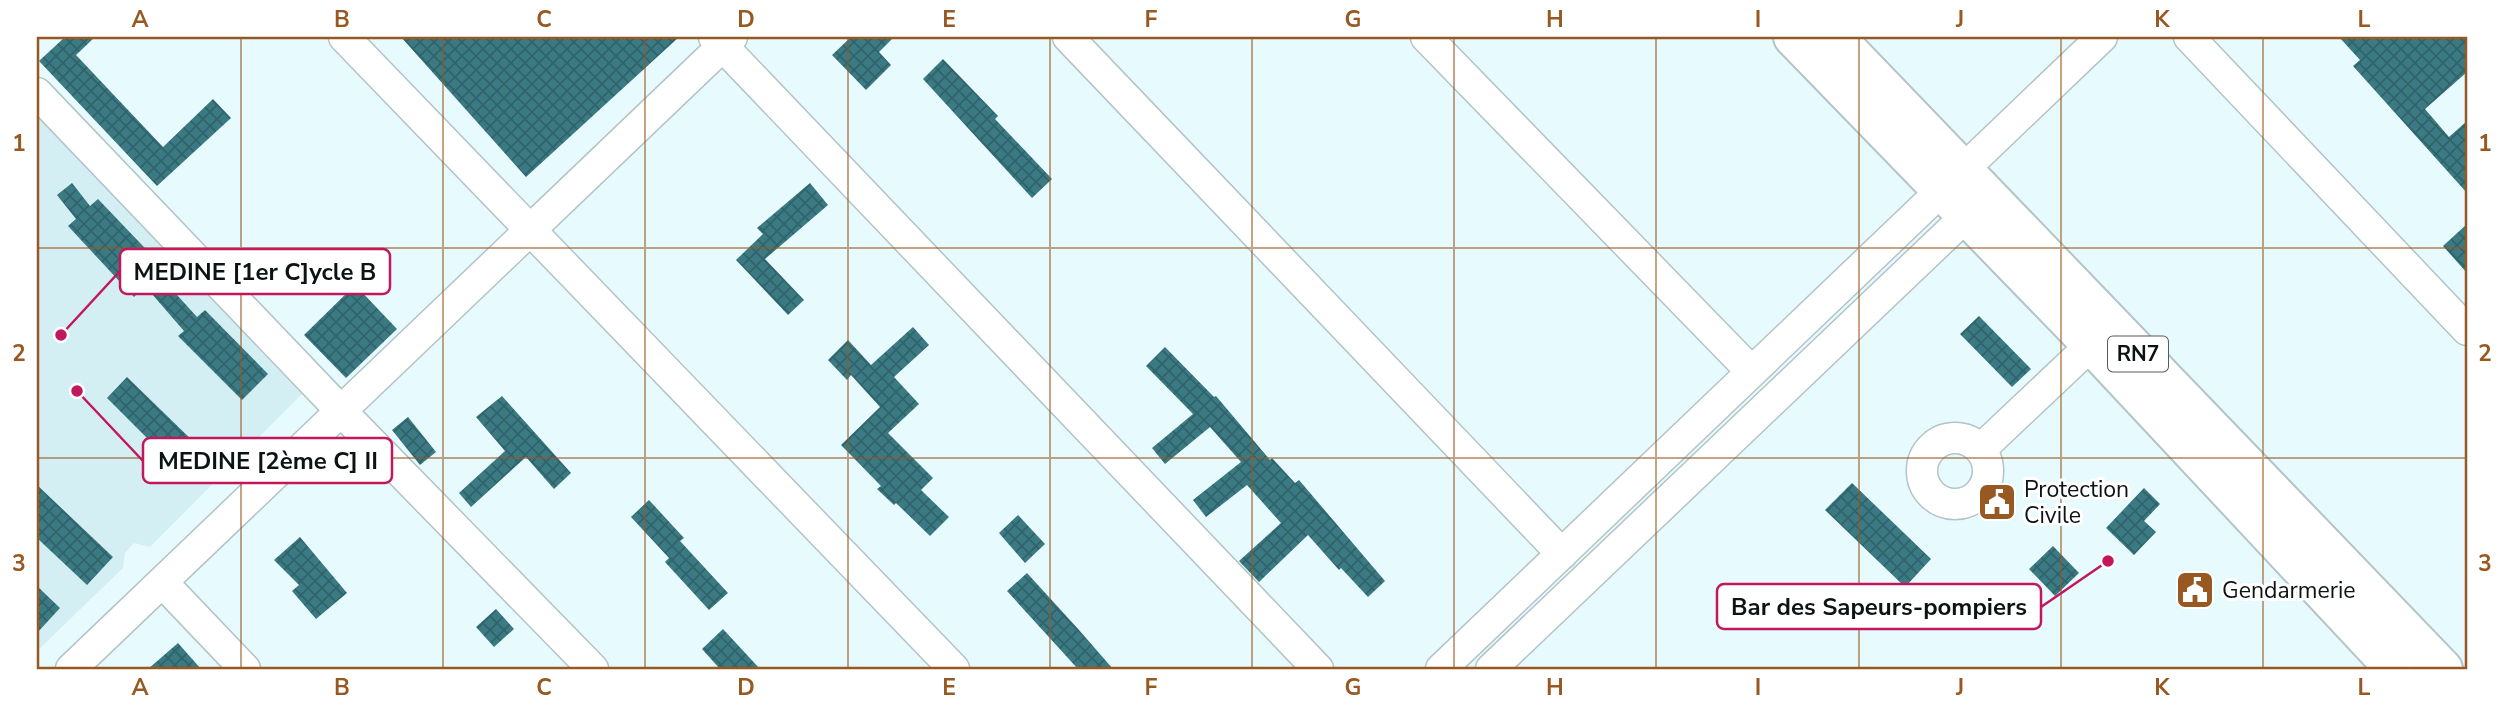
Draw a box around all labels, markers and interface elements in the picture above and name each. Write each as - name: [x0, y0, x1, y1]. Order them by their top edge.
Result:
- text: A: [131, 4, 149, 35]
- text: B: [334, 4, 350, 35]
- text: C: [536, 4, 552, 35]
- text: D: [737, 4, 755, 35]
- text: E: [942, 4, 956, 35]
- text: F: [1145, 4, 1158, 35]
- text: G: [1345, 4, 1361, 35]
- text: H: [1546, 4, 1564, 35]
- text: I: [1755, 4, 1761, 35]
- text: J: [1955, 4, 1964, 35]
- text: K: [2154, 4, 2170, 35]
- text: L: [2358, 4, 2371, 35]
- text: 1: [12, 128, 26, 159]
- text: 1: [2478, 128, 2492, 159]
- callout: MEDINE [1er C]ycle B: [120, 249, 390, 294]
- text: MEDINE [1er C]ycle B: [134, 256, 376, 288]
- road number: RN7: [2108, 336, 2168, 372]
- text: 2: [12, 338, 26, 369]
- text: 2: [2478, 338, 2492, 369]
- callout: MEDINE [2ème C] II: [143, 438, 392, 483]
- text: MEDINE [2ème C] II: [158, 445, 378, 477]
- place label: Protection Civile: [2024, 474, 2129, 531]
- public building icon: Protection Civile: [1976, 481, 2018, 523]
- text: 3: [12, 548, 26, 579]
- text: 3: [2478, 548, 2492, 579]
- public building icon: Gendarmerie: [2174, 569, 2216, 611]
- place label: Gendarmerie: [2222, 575, 2356, 606]
- callout: Bar des Sapeurs-pompiers: [1717, 584, 2041, 629]
- text: Bar des Sapeurs-pompiers: [1731, 591, 2027, 623]
- text: A: [131, 672, 149, 703]
- text: B: [334, 672, 350, 703]
- text: C: [536, 672, 552, 703]
- text: D: [737, 672, 755, 703]
- text: E: [942, 672, 956, 703]
- text: F: [1145, 672, 1158, 703]
- text: G: [1345, 672, 1361, 703]
- text: H: [1546, 672, 1564, 703]
- text: I: [1755, 672, 1761, 703]
- text: J: [1955, 672, 1964, 703]
- text: K: [2154, 672, 2170, 703]
- text: L: [2358, 672, 2371, 703]

